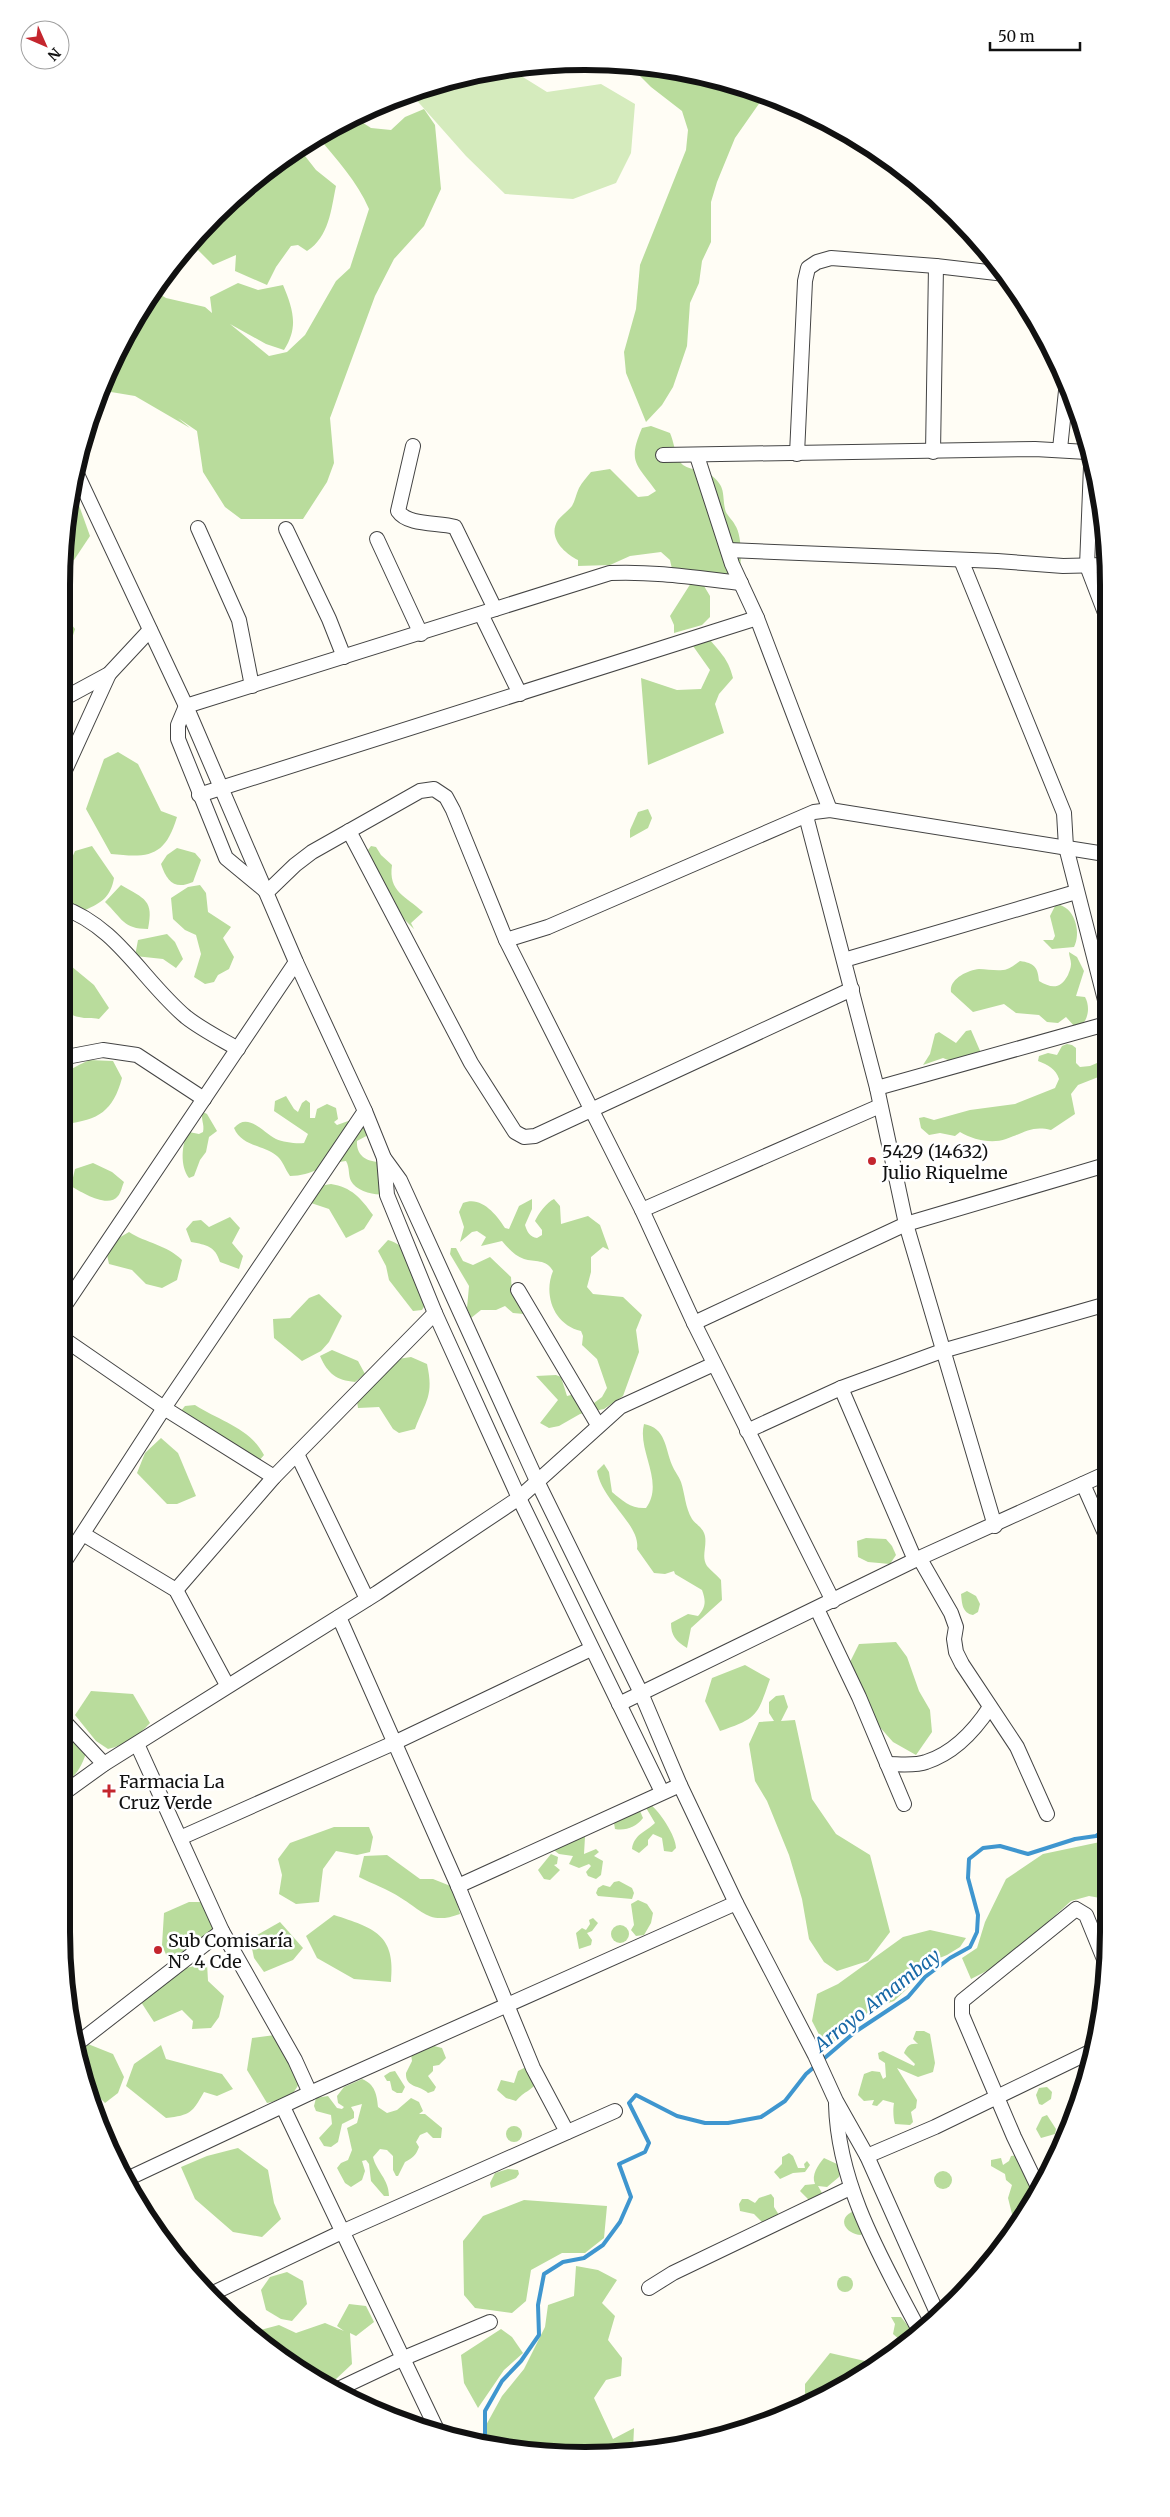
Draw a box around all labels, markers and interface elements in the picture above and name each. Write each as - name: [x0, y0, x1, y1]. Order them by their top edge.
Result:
- north arrow: [20, 20, 70, 70]
- scale bar: [990, 20, 1080, 52]
- text: 50 m: [998, 27, 1035, 46]
- text: N: [44, 44, 64, 64]
- place label: 5429 (14632) Julio Riquelme: [881, 1140, 1008, 1184]
- marker: 5429 (14632) Julio Riquelme: [866, 1155, 878, 1167]
- place label: Farmacia La Cruz Verde: [119, 1770, 225, 1814]
- marker: Farmacia La Cruz Verde: [103, 1785, 115, 1797]
- place label: Sub Comisaría N° 4 Cde: [168, 1929, 293, 1973]
- water label: Arroyo Amambay: [807, 1943, 945, 2058]
- marker: Sub Comisaría N° 4 Cde: [152, 1944, 164, 1956]

